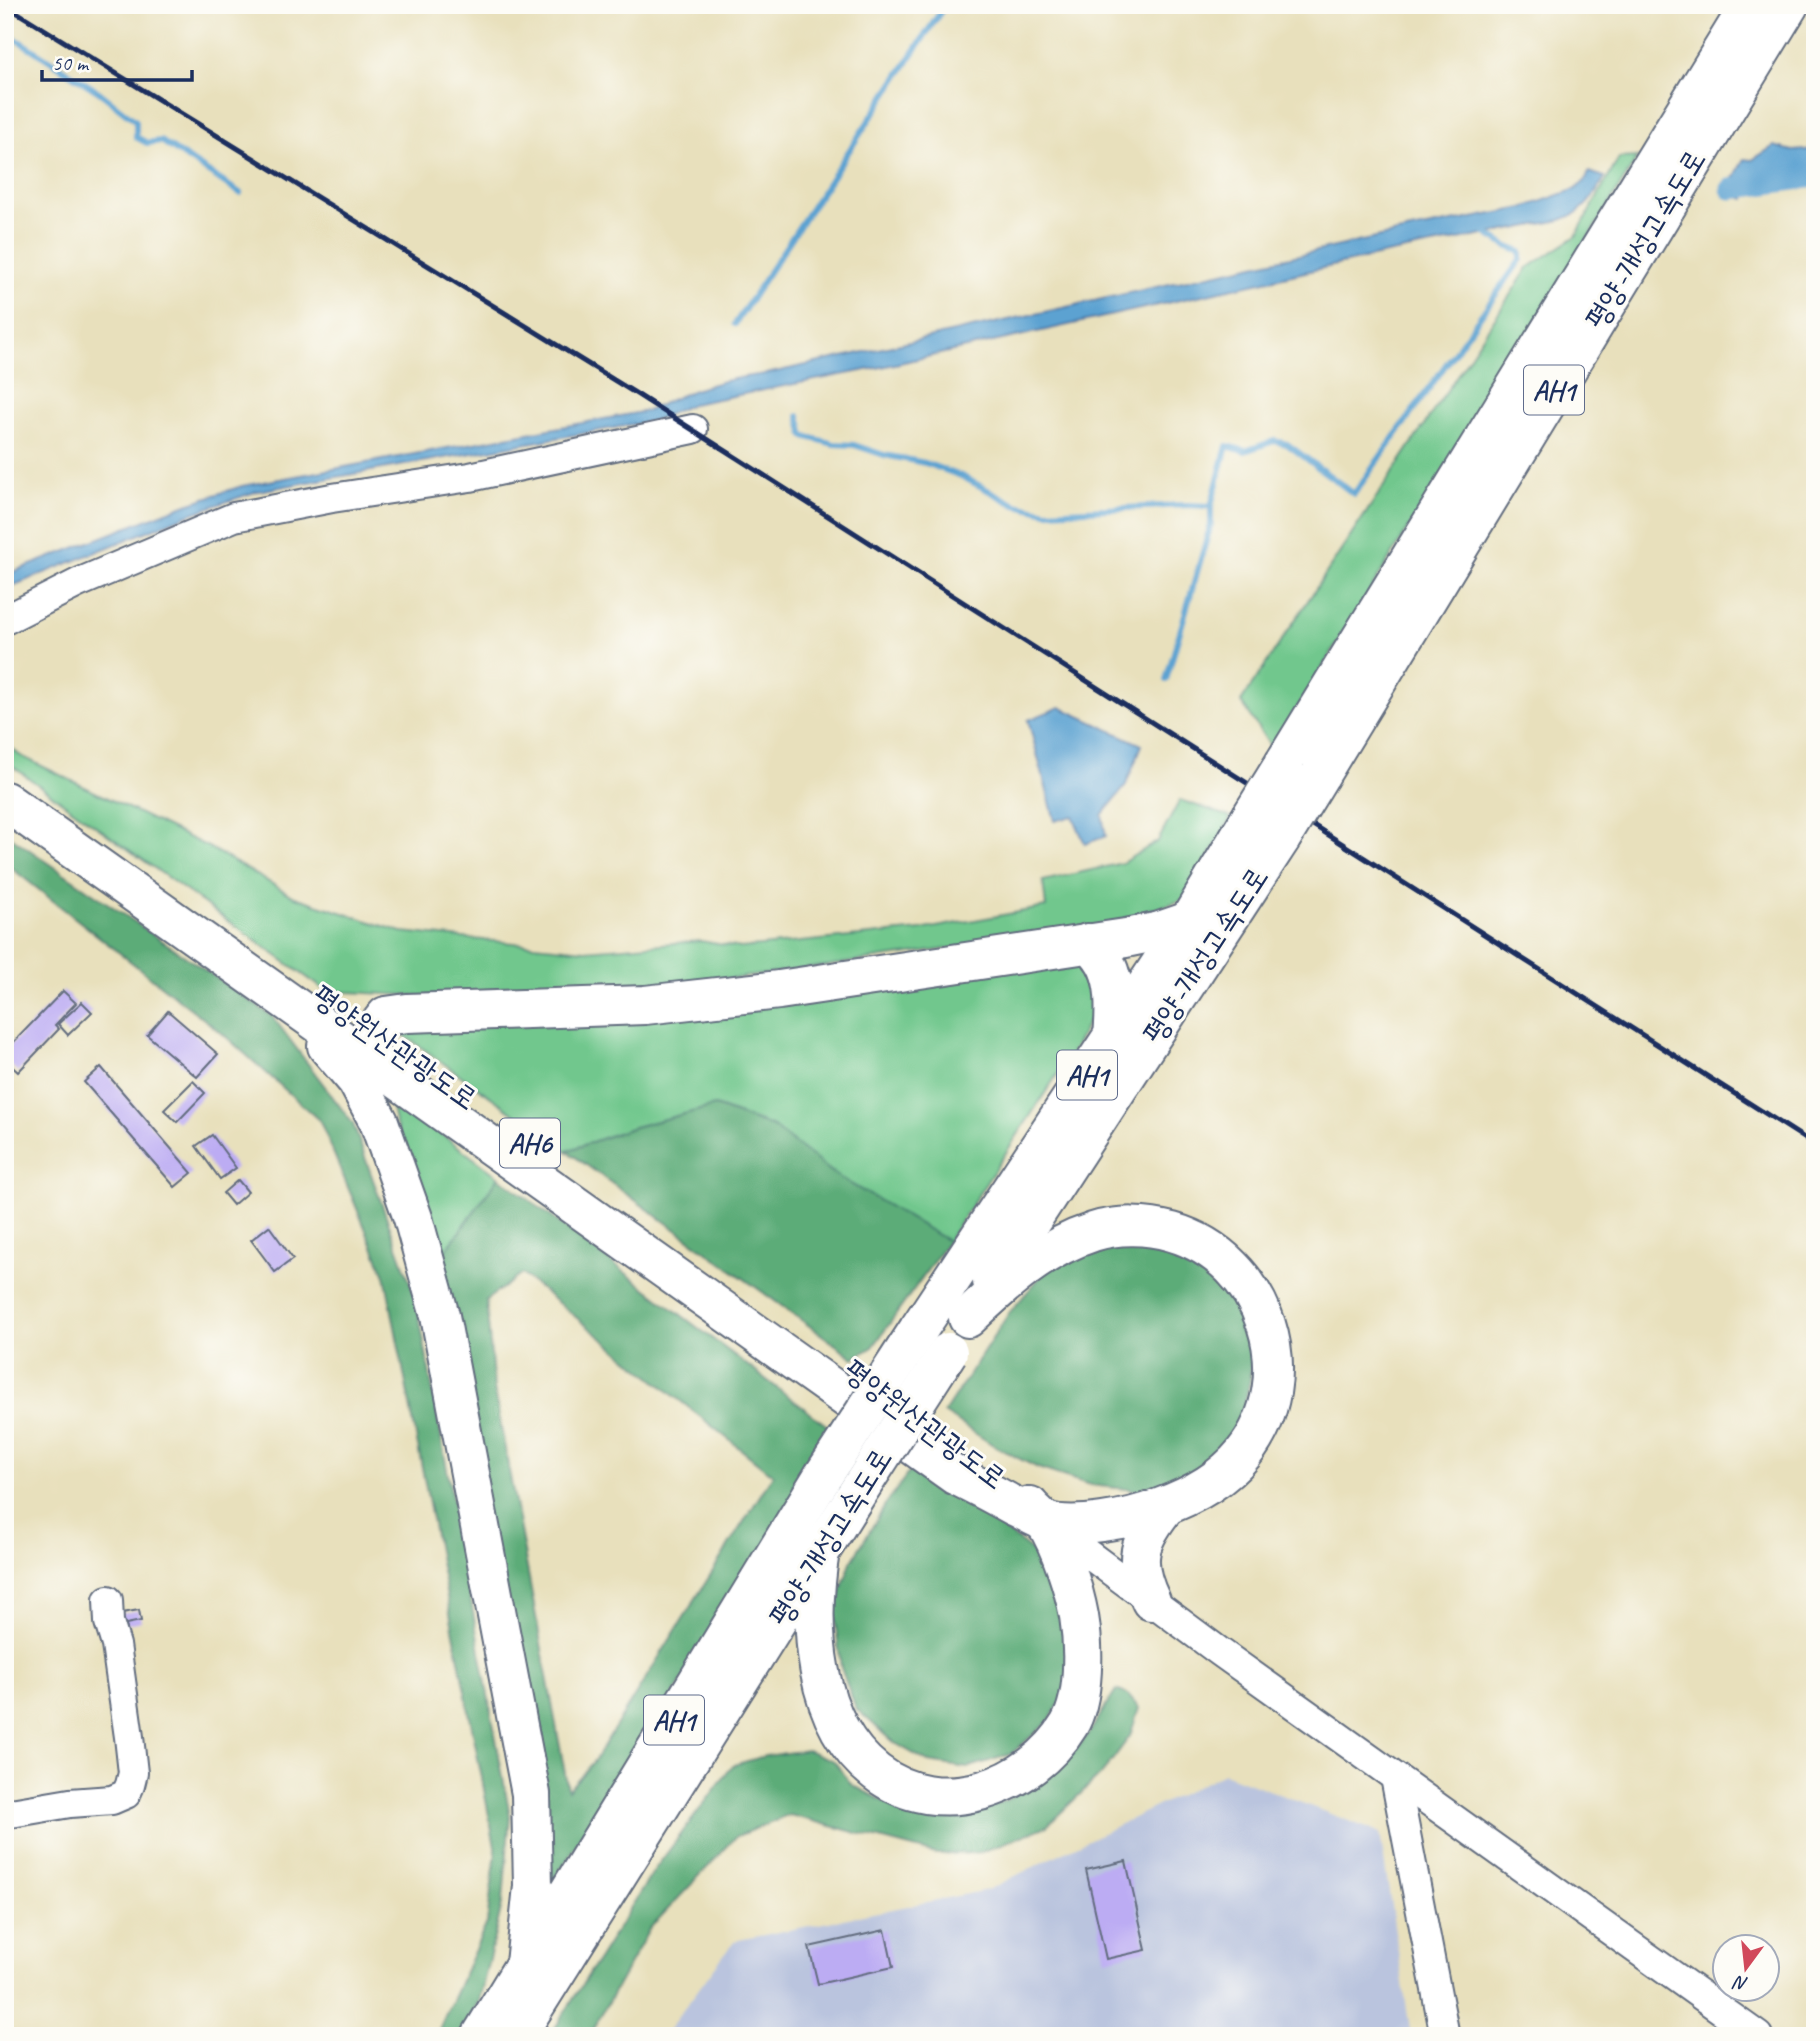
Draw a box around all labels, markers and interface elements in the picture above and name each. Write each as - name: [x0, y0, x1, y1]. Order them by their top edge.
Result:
- scale bar: [42, 38, 192, 82]
- text: 50 m: [52, 50, 90, 76]
- street label: 평양-개성고속도로: [1576, 142, 1714, 336]
- road number: AH1: [1524, 366, 1584, 414]
- street label: 평양-개성고속도로: [1134, 860, 1276, 1050]
- street label: 평양원산관광도로: [305, 976, 485, 1118]
- road number: AH1: [1057, 1050, 1117, 1100]
- road number: AH6: [500, 1118, 560, 1168]
- street label: 평양원산관광도로: [836, 1351, 1014, 1497]
- street label: 평양-개성고속도로: [760, 1441, 900, 1633]
- road number: AH1: [644, 1696, 704, 1744]
- north arrow: [1712, 1932, 1782, 2002]
- text: N: [1730, 1970, 1751, 1997]

